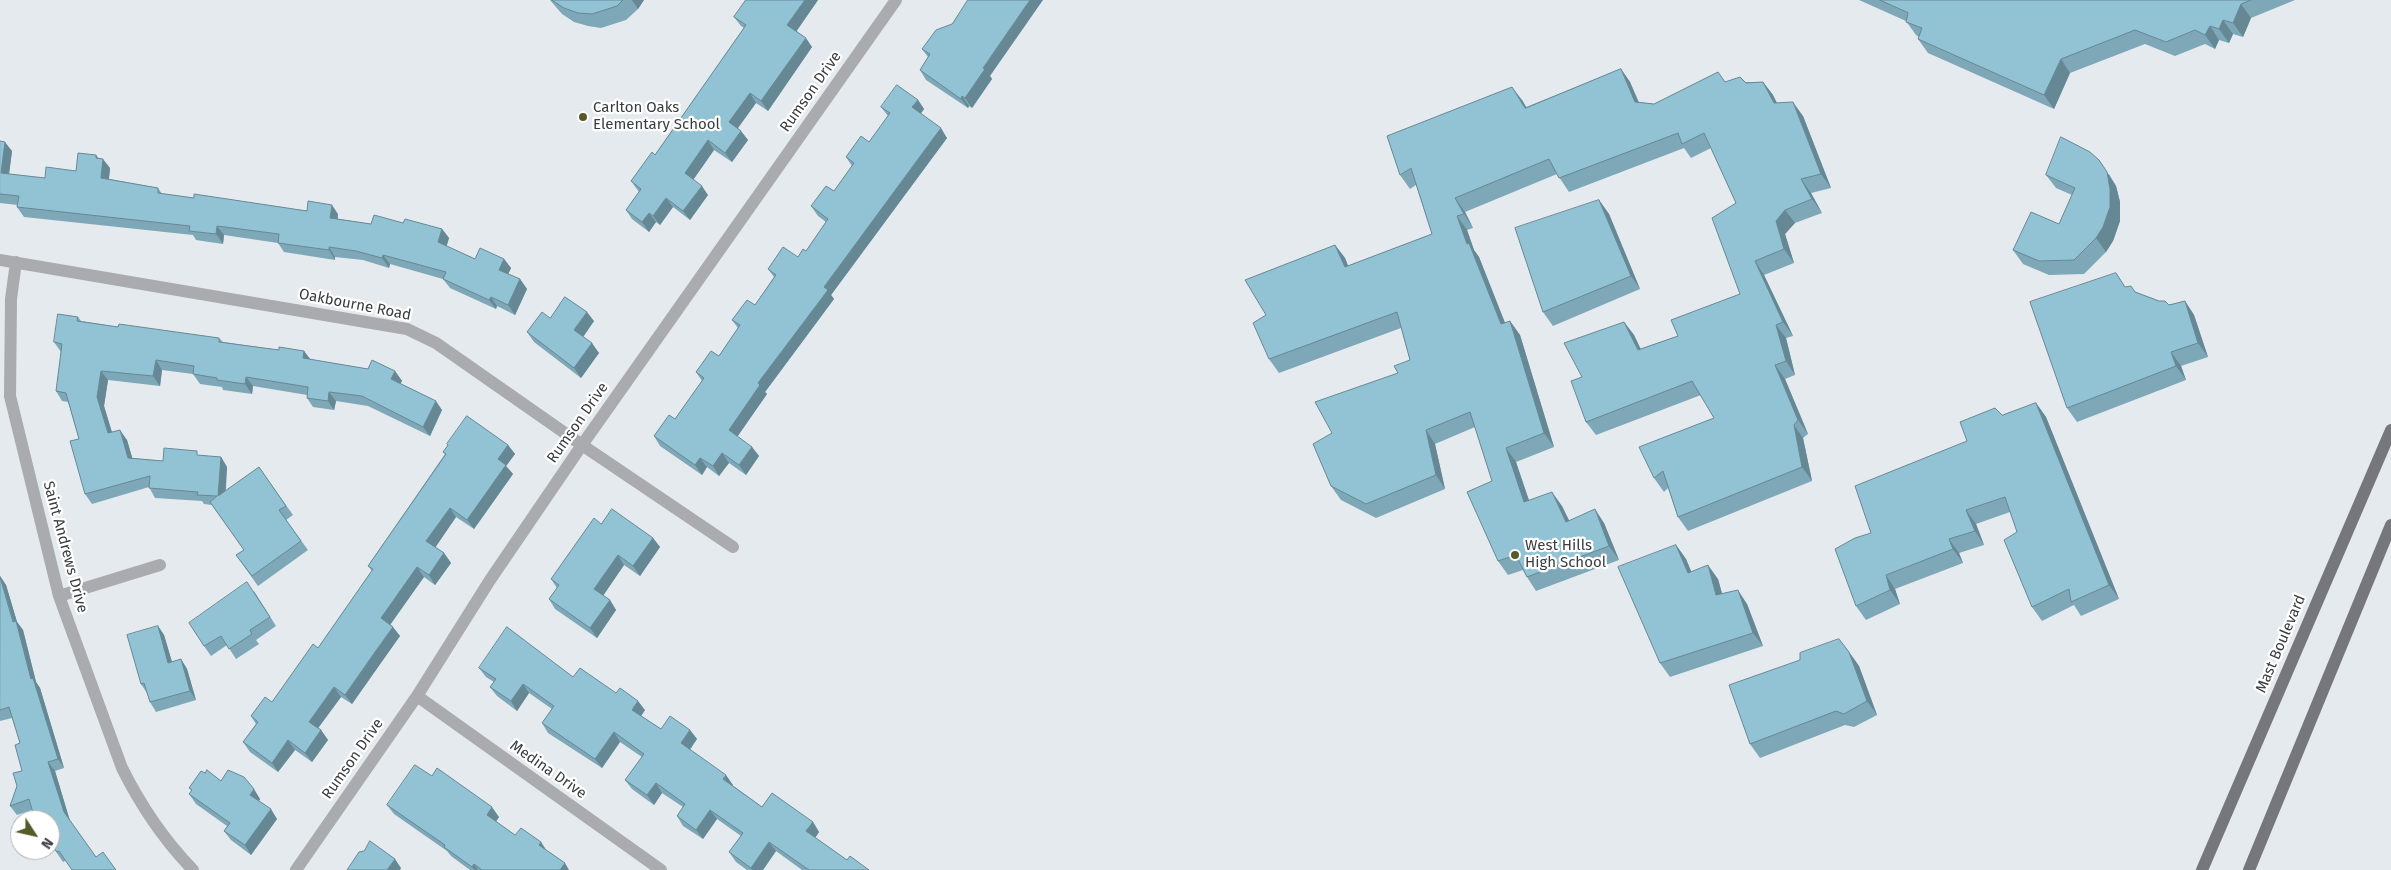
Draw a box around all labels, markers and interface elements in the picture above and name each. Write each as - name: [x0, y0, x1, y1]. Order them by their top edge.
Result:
- street label: Rumson Drive: [777, 48, 845, 136]
- place label: Carlton Oaks Elementary School: [593, 99, 720, 134]
- marker: Carlton Oaks Elementary School: [577, 111, 589, 123]
- street label: Oakbourne Road: [297, 285, 413, 325]
- street label: Rumson Drive: [544, 379, 612, 467]
- street label: Saint Andrews Drive: [39, 479, 91, 615]
- place label: West Hills High School: [1525, 537, 1606, 572]
- marker: West Hills High School: [1509, 549, 1521, 561]
- street label: Mast Boulevard: [2252, 592, 2310, 696]
- street label: Rumson Drive: [319, 715, 387, 803]
- street label: Medina Drive: [506, 737, 590, 803]
- north arrow: [10, 810, 60, 860]
- text: N: [37, 835, 57, 852]

